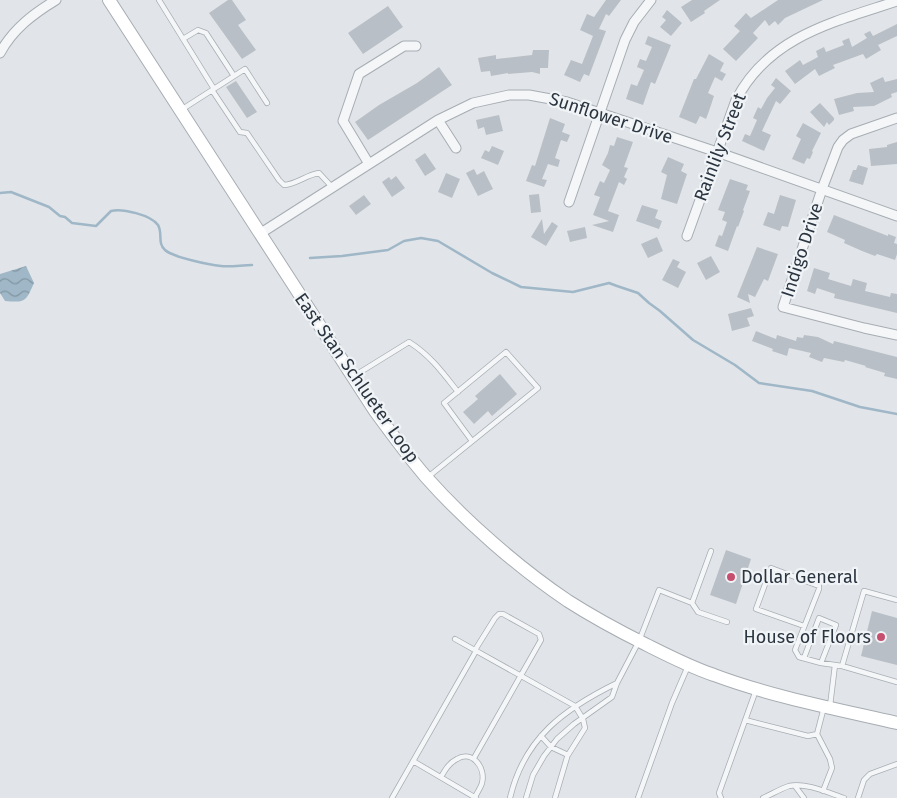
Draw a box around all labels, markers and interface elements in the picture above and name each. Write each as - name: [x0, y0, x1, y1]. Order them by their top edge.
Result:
- street label: Sunflower Drive: [546, 88, 676, 148]
- street label: Rainlily Street: [689, 89, 751, 204]
- street label: Indigo Drive: [776, 200, 828, 300]
- street label: East Stan Schlueter Loop: [290, 289, 424, 467]
- place label: Dollar General: [741, 566, 858, 588]
- marker: Dollar General: [725, 571, 737, 583]
- place label: House of Floors: [744, 626, 871, 648]
- marker: House of Floors: [875, 631, 887, 643]

